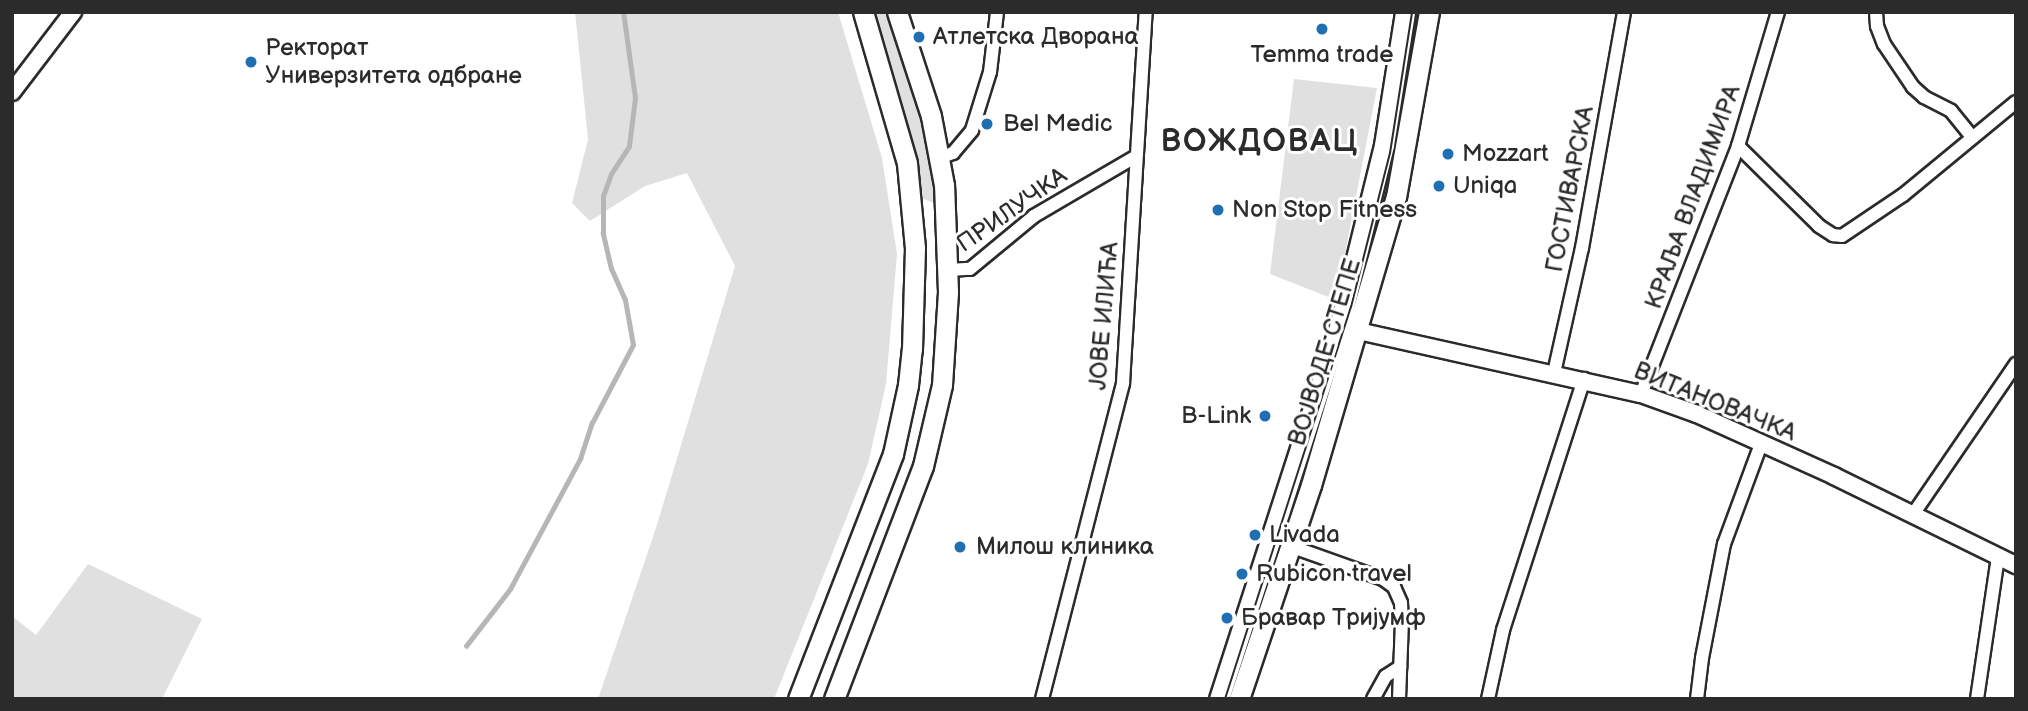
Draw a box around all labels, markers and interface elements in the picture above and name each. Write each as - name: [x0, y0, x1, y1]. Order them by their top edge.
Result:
- marker: Temma trade: [1314, 21, 1330, 37]
- place label: Атлетска Дворана: [933, 23, 1139, 51]
- marker: Атлетска Дворана: [911, 29, 927, 45]
- place label: Ректорат Универзитета одбране: [265, 34, 522, 90]
- place label: Temma trade: [1250, 41, 1394, 69]
- marker: Ректорат Универзитета одбране: [243, 54, 259, 70]
- street label: КРАЉА ВЛАДИМИРА: [1639, 81, 1747, 313]
- street label: ГОСТИВАРСКА: [1540, 104, 1600, 274]
- place label: Bel Medic: [1003, 110, 1113, 138]
- marker: Bel Medic: [977, 114, 997, 134]
- district label: ВОЖДОВАЦ: [1162, 123, 1358, 161]
- place label: Mozzart: [1462, 140, 1549, 168]
- marker: Mozzart: [1440, 146, 1456, 162]
- street label: ПРИЛУЧКА: [951, 162, 1073, 258]
- place label: Uniqa: [1453, 172, 1517, 200]
- marker: Uniqa: [1431, 178, 1447, 194]
- place label: Non Stop Fitness: [1232, 196, 1418, 224]
- marker: Non Stop Fitness: [1210, 202, 1226, 218]
- street label: ЈОВЕ ИЛИЋА: [1083, 241, 1125, 391]
- street label: ВОЈВОДЕ СТЕПЕ: [1283, 255, 1367, 449]
- street label: ВИТАНОВАЧКА: [1630, 356, 1800, 448]
- place label: B-Link: [1181, 402, 1251, 430]
- marker: B-Link: [1257, 408, 1273, 424]
- place label: Livada: [1269, 521, 1340, 549]
- marker: Livada: [1247, 527, 1263, 543]
- place label: Милош клиника: [976, 533, 1154, 561]
- marker: Милош клиника: [950, 537, 970, 557]
- place label: Rubicon travel: [1256, 560, 1412, 588]
- marker: Rubicon travel: [1234, 566, 1250, 582]
- place label: Бравар Тријумф: [1241, 604, 1425, 632]
- marker: Бравар Тријумф: [1219, 610, 1235, 626]

